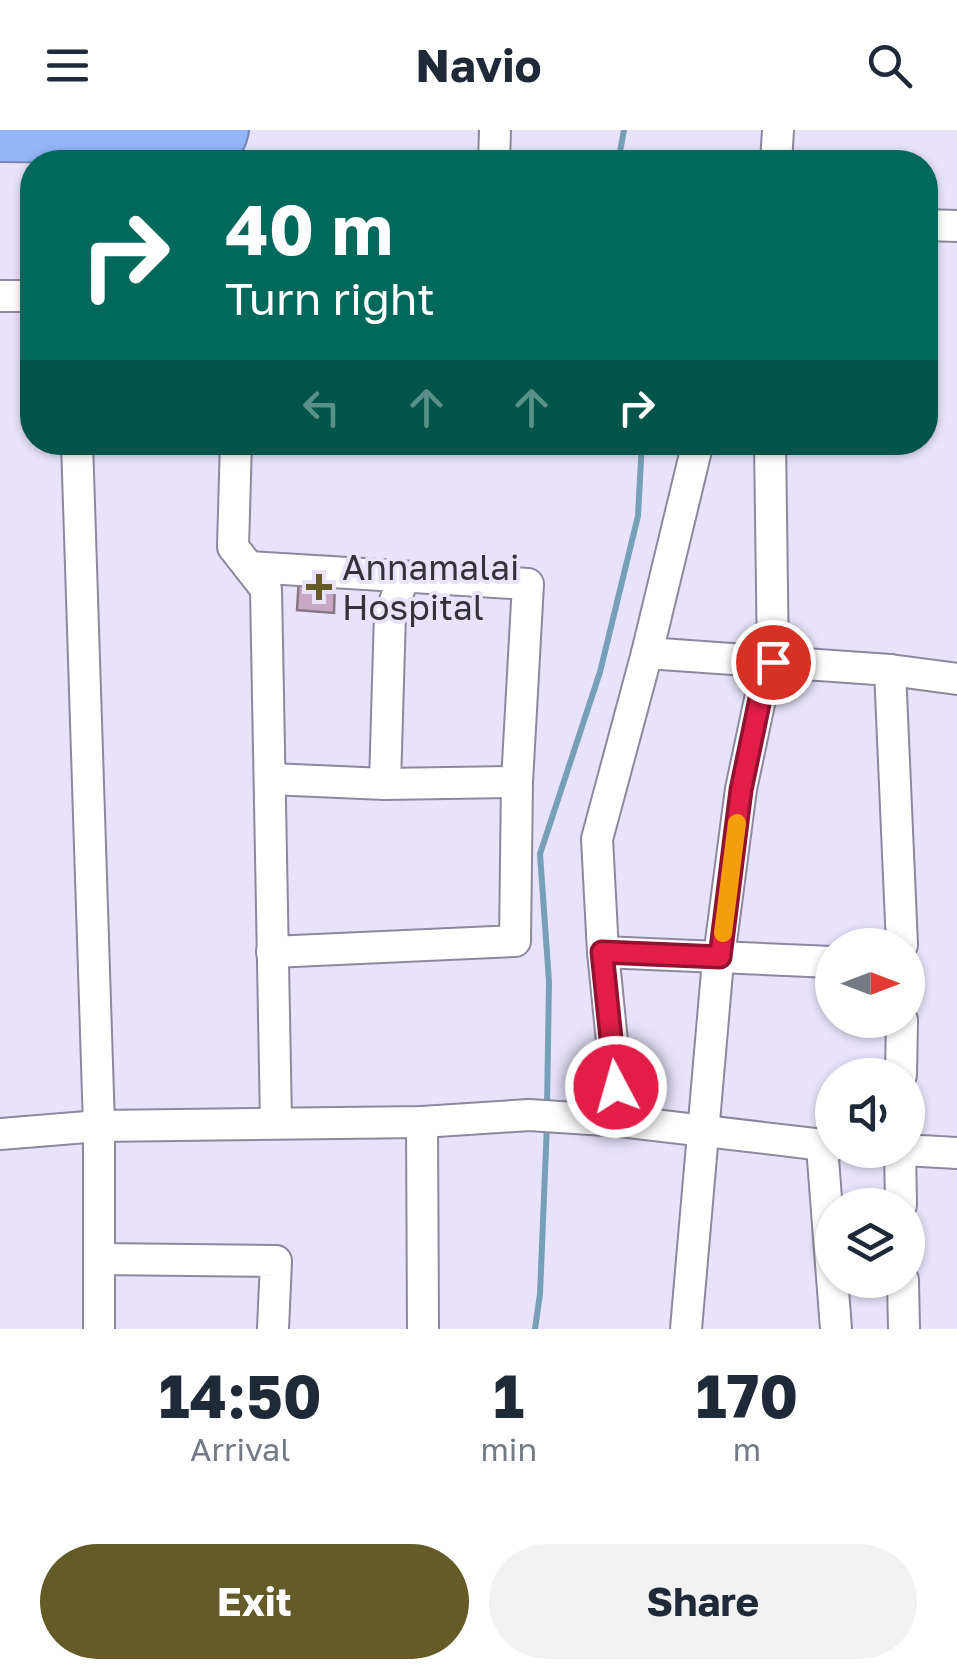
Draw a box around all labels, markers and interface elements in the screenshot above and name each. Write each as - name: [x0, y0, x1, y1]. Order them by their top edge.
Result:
- icon: menu: [40, 38, 95, 93]
- text: Navio: [416, 38, 541, 92]
- icon: search: [862, 38, 917, 93]
- text: 40 m: [225, 186, 393, 270]
- icon: right: [60, 190, 190, 320]
- text: Turn right: [225, 271, 435, 325]
- icon: left: [294, 380, 349, 435]
- icon: ahead: [399, 380, 454, 435]
- icon: ahead: [504, 380, 559, 435]
- icon: right: [609, 380, 664, 435]
- place label: Annamalai Hospital: [342, 546, 519, 628]
- marker: Annamalai Hospital: [306, 574, 332, 600]
- pin: [731, 620, 816, 705]
- icon: arrive: [746, 635, 801, 690]
- north arrow: [815, 928, 925, 1038]
- map controls: [815, 928, 925, 1298]
- position arrow: [564, 1035, 668, 1139]
- button: sound: [815, 1058, 925, 1168]
- button: layers: [815, 1188, 925, 1298]
- text: 14:50: [159, 1359, 322, 1431]
- text: 1: [493, 1359, 524, 1431]
- text: 170: [696, 1359, 798, 1431]
- text: Arrival: [190, 1430, 290, 1468]
- text: min: [480, 1430, 537, 1468]
- text: m: [733, 1430, 761, 1468]
- button: Exit: [40, 1544, 469, 1659]
- button: Share: [489, 1544, 917, 1659]

